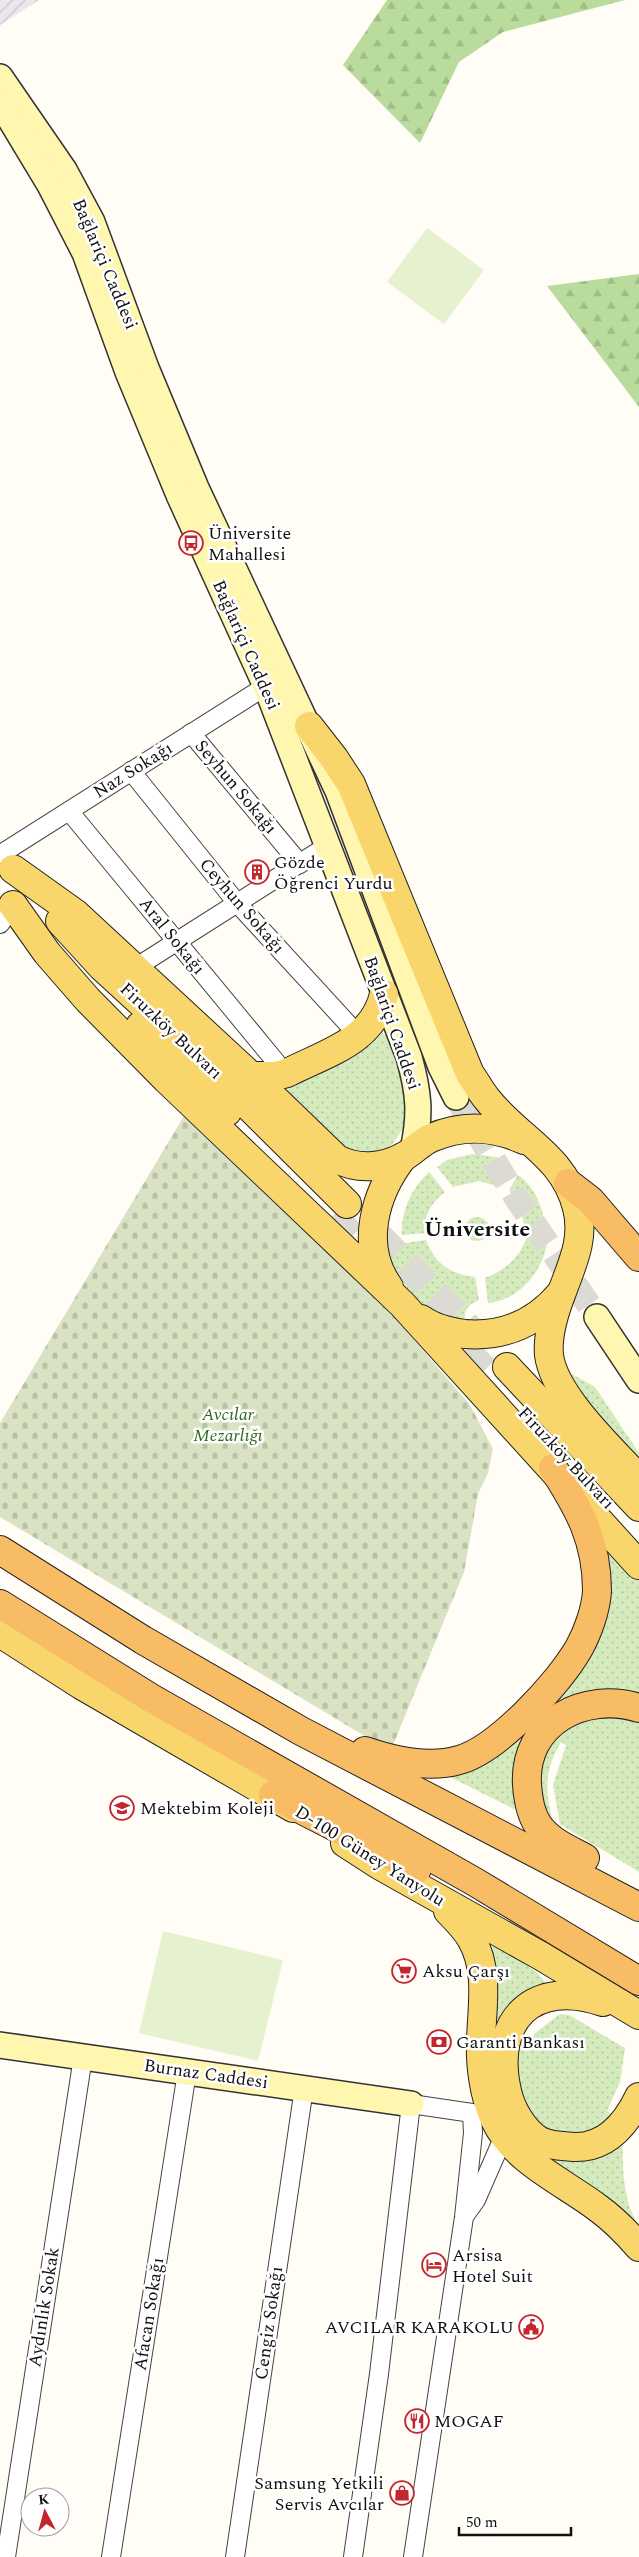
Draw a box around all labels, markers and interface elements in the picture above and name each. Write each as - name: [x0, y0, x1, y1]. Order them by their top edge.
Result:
- street label: Bağlariçi Caddesi: [65, 194, 145, 334]
- place label: Üniversite Mahallesi: [208, 520, 291, 568]
- bus stop icon: Üniversite Mahallesi: [178, 530, 204, 556]
- street label: Bağlariçi Caddesi: [205, 576, 287, 714]
- street label: Seyhun Sokağı: [188, 734, 284, 840]
- street label: Naz Sokağı: [88, 735, 178, 805]
- place label: Gözde Öğrenci Yurdu: [274, 849, 393, 897]
- street label: Ceyhun Sokağı: [193, 852, 291, 960]
- building icon: Gözde Öğrenci Yurdu: [244, 859, 270, 885]
- street label: Aral Sokağı: [132, 891, 212, 981]
- street label: Bağlariçi Caddesi: [356, 952, 428, 1094]
- street label: Firuzköy Bulvarı: [113, 976, 229, 1086]
- district label: Üniversite: [424, 1213, 530, 1246]
- street label: Firuzköy Bulvarı: [511, 1400, 621, 1516]
- park label: Avcılar Mezarlığı: [193, 1401, 263, 1449]
- school or university icon: Mektebim Koleji: [109, 1795, 135, 1821]
- place label: Mektebim Koleji: [140, 1795, 274, 1822]
- street label: D-100 Güney Yanyolu: [290, 1799, 450, 1913]
- supermarket icon: Aksu Çarşı: [391, 1958, 417, 1984]
- place label: Aksu Çarşı: [422, 1958, 510, 1985]
- bank icon: Garanti Bankası: [426, 2029, 452, 2055]
- place label: Garanti Bankası: [456, 2029, 585, 2056]
- street label: Burnaz Caddesi: [142, 2052, 270, 2096]
- place label: Arsisa Hotel Suit: [452, 2242, 533, 2290]
- street label: Aydınlık Sokak: [21, 2245, 67, 2369]
- hotel icon: Arsisa Hotel Suit: [421, 2252, 447, 2278]
- street label: Afacan Sokağı: [127, 2256, 171, 2372]
- street label: Cengiz Sokağı: [248, 2264, 290, 2382]
- place label: AVCILAR KARAKOLU: [325, 2314, 514, 2341]
- public building icon: AVCILAR KARAKOLU: [518, 2314, 544, 2340]
- restaurant icon: MOGAF: [404, 2408, 430, 2434]
- place label: MOGAF: [434, 2408, 504, 2435]
- place label: Samsung Yetkili Servis Avcılar: [254, 2470, 384, 2518]
- shop icon: Samsung Yetkili Servis Avcılar: [389, 2480, 415, 2506]
- north arrow: [20, 2487, 70, 2537]
- text: K: [37, 2489, 50, 2511]
- scale bar: [459, 2504, 572, 2536]
- text: 50 m: [466, 2511, 498, 2534]

